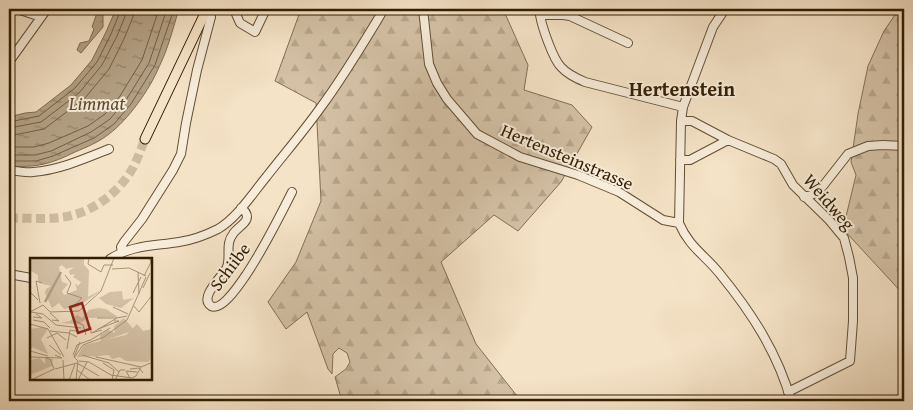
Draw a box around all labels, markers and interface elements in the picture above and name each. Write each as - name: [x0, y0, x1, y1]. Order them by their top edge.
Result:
- district label: Hertenstein: [629, 74, 735, 103]
- water label: Limmat: [68, 89, 126, 117]
- street label: Hertensteinstrasse: [497, 116, 638, 197]
- street label: Weidweg: [797, 167, 862, 236]
- street label: Schiibe: [202, 237, 257, 297]
- inset map: [30, 258, 152, 380]

